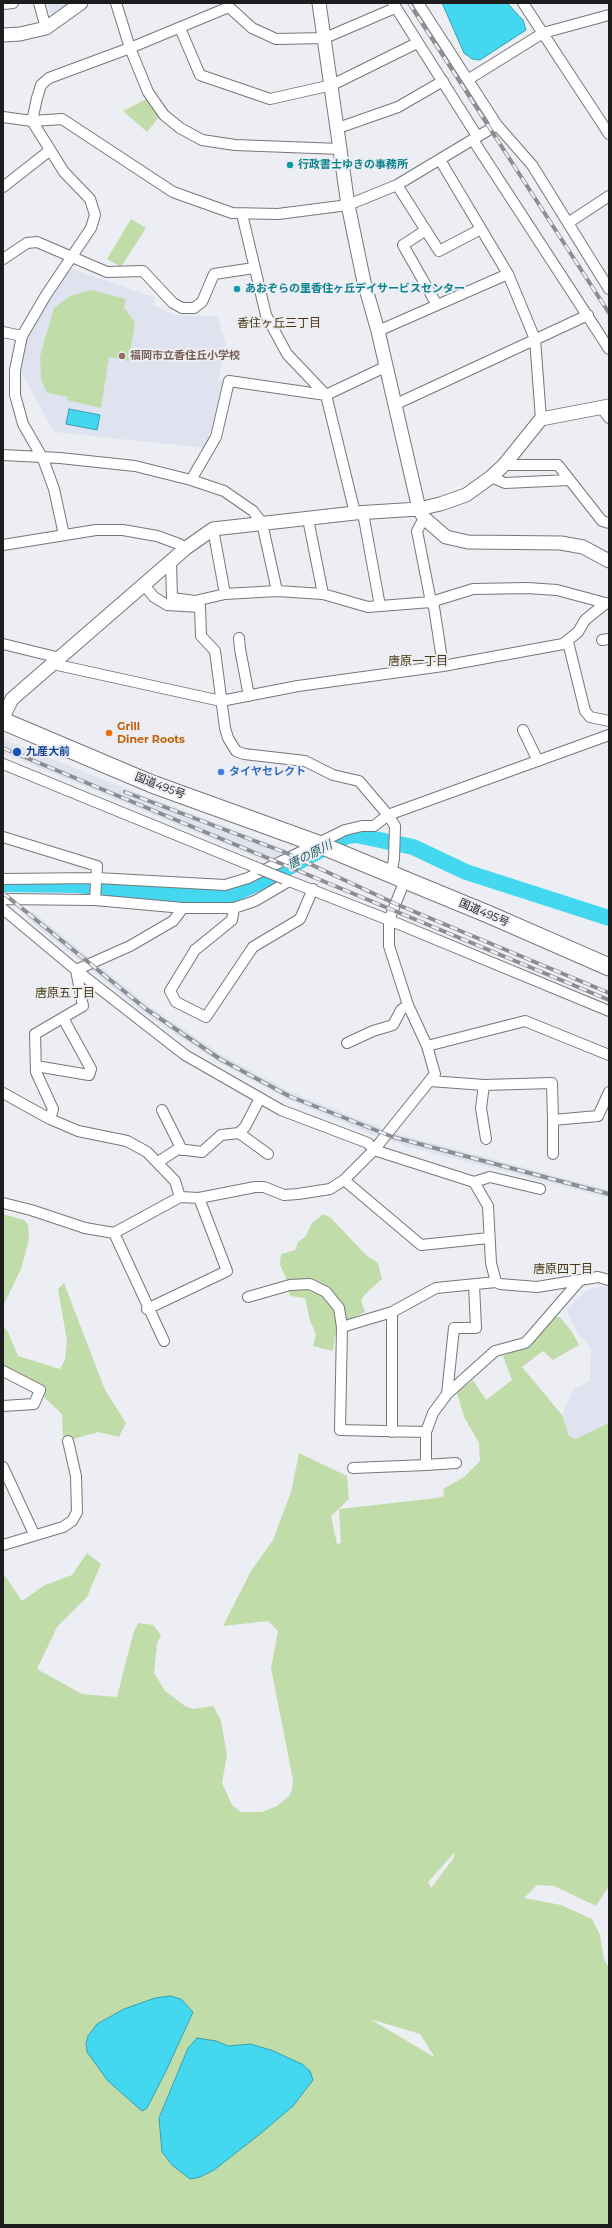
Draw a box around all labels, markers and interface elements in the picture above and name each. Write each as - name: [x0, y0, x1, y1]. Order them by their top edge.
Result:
- place label: 行政書士ゆきの事務所: [298, 158, 408, 172]
- marker: 行政書士ゆきの事務所: [285, 160, 295, 170]
- place label: あおぞらの里香住ヶ丘デイサービスセンター: [245, 282, 465, 296]
- marker: あおぞらの里香住ヶ丘デイサービスセンター: [232, 284, 242, 294]
- district label: 香住ヶ丘三丁目: [237, 316, 321, 330]
- place label: 福岡市立香住丘小学校: [130, 349, 240, 363]
- marker: 福岡市立香住丘小学校: [117, 351, 127, 361]
- district label: 唐原一丁目: [388, 654, 448, 668]
- place label: Grill Diner Roots: [117, 720, 185, 746]
- marker: Grill Diner Roots: [104, 728, 114, 738]
- place label: 九産大前: [26, 745, 70, 759]
- marker: 九産大前: [11, 746, 23, 758]
- place label: タイヤセレクト: [229, 765, 306, 779]
- marker: タイヤセレクト: [216, 767, 226, 777]
- street label: 国道495号: [133, 770, 187, 802]
- water label: 唐の原川: [285, 838, 335, 872]
- street label: 国道495号: [457, 897, 511, 929]
- district label: 唐原五丁目: [35, 986, 95, 1000]
- district label: 唐原四丁目: [533, 1262, 593, 1276]

